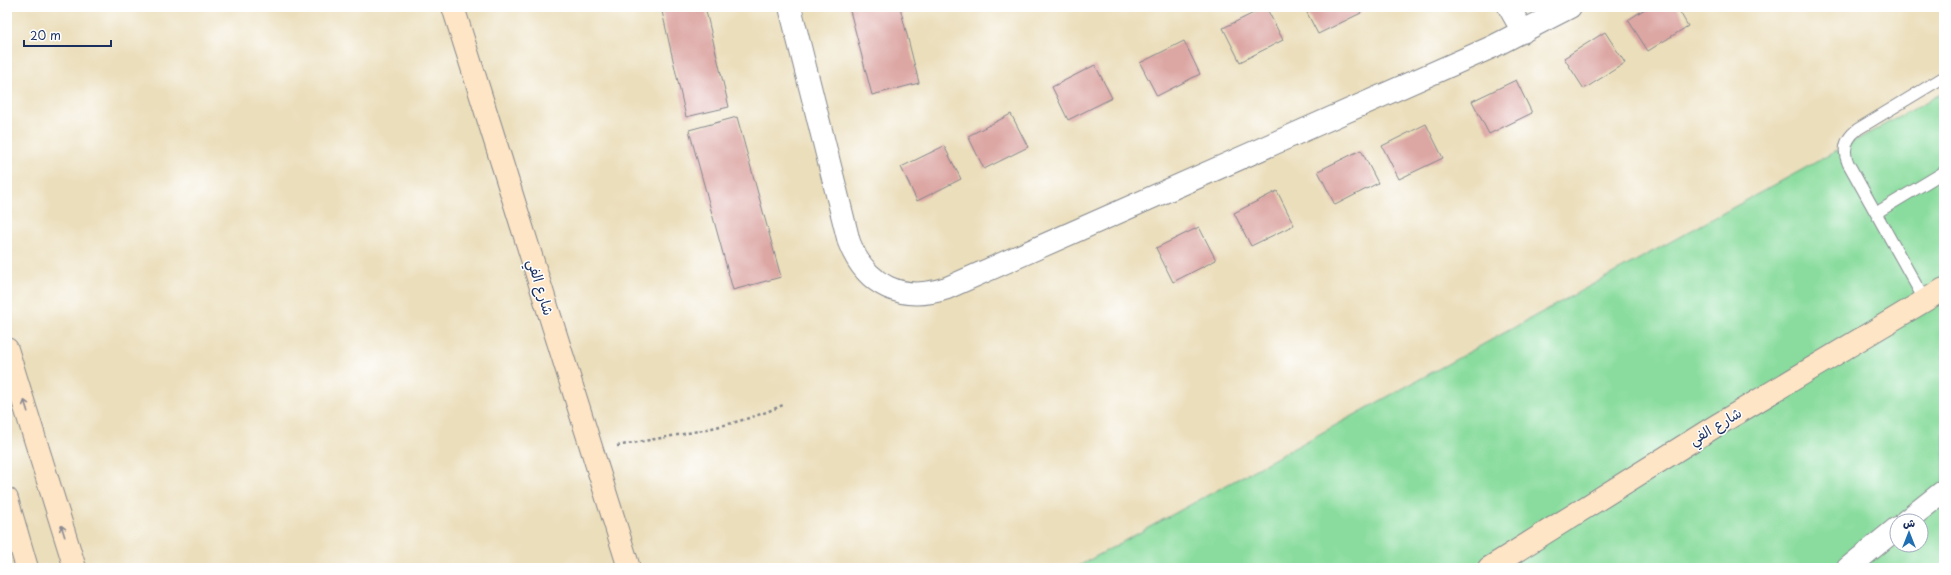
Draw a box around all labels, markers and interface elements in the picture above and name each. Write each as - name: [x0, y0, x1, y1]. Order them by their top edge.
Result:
- scale bar: [24, 22, 111, 48]
- text: 20 m: [30, 26, 61, 44]
- street label: شارع الفي: [520, 256, 560, 319]
- one-way arrow: [22, 400, 29, 413]
- street label: شارع الفي: [1685, 402, 1747, 453]
- north arrow: [1889, 513, 1929, 553]
- text: ش: [1903, 514, 1915, 531]
- one-way arrow: [59, 524, 66, 537]

